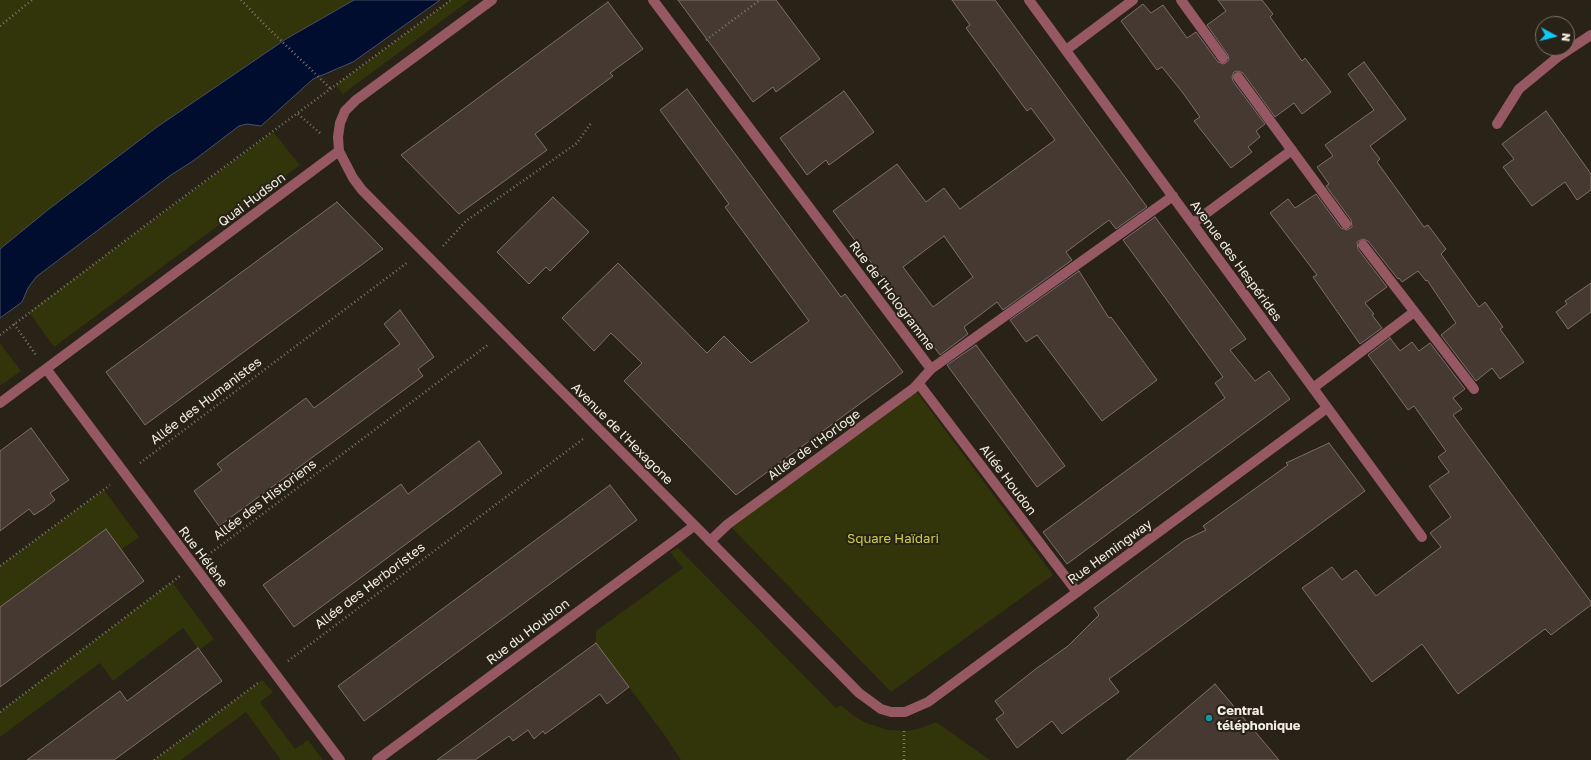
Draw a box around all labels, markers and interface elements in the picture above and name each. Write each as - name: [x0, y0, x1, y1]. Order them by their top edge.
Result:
- north arrow: [1535, 16, 1575, 56]
- text: N: [1559, 32, 1573, 42]
- street label: Quai Hudson: [215, 170, 289, 230]
- street label: Avenue des Hespérides: [1187, 198, 1285, 324]
- street label: Rue de l'Hologramme: [846, 238, 938, 354]
- street label: Allée des Humanistes: [147, 354, 265, 448]
- street label: Avenue de l'Hexagone: [568, 380, 676, 488]
- street label: Allée de l'Horloge: [765, 406, 863, 484]
- street label: Allée Houdon: [976, 442, 1040, 518]
- street label: Allée des Historiens: [210, 456, 320, 544]
- street label: Rue Hemingway: [1065, 516, 1155, 588]
- street label: Rue Hélène: [175, 524, 231, 590]
- park label: Square Haïdari: [847, 531, 939, 547]
- street label: Allée des Herboristes: [312, 539, 428, 633]
- street label: Rue du Houblon: [483, 596, 573, 668]
- place label: Central téléphonique: [1217, 703, 1300, 734]
- marker: Central téléphonique: [1204, 713, 1214, 723]

